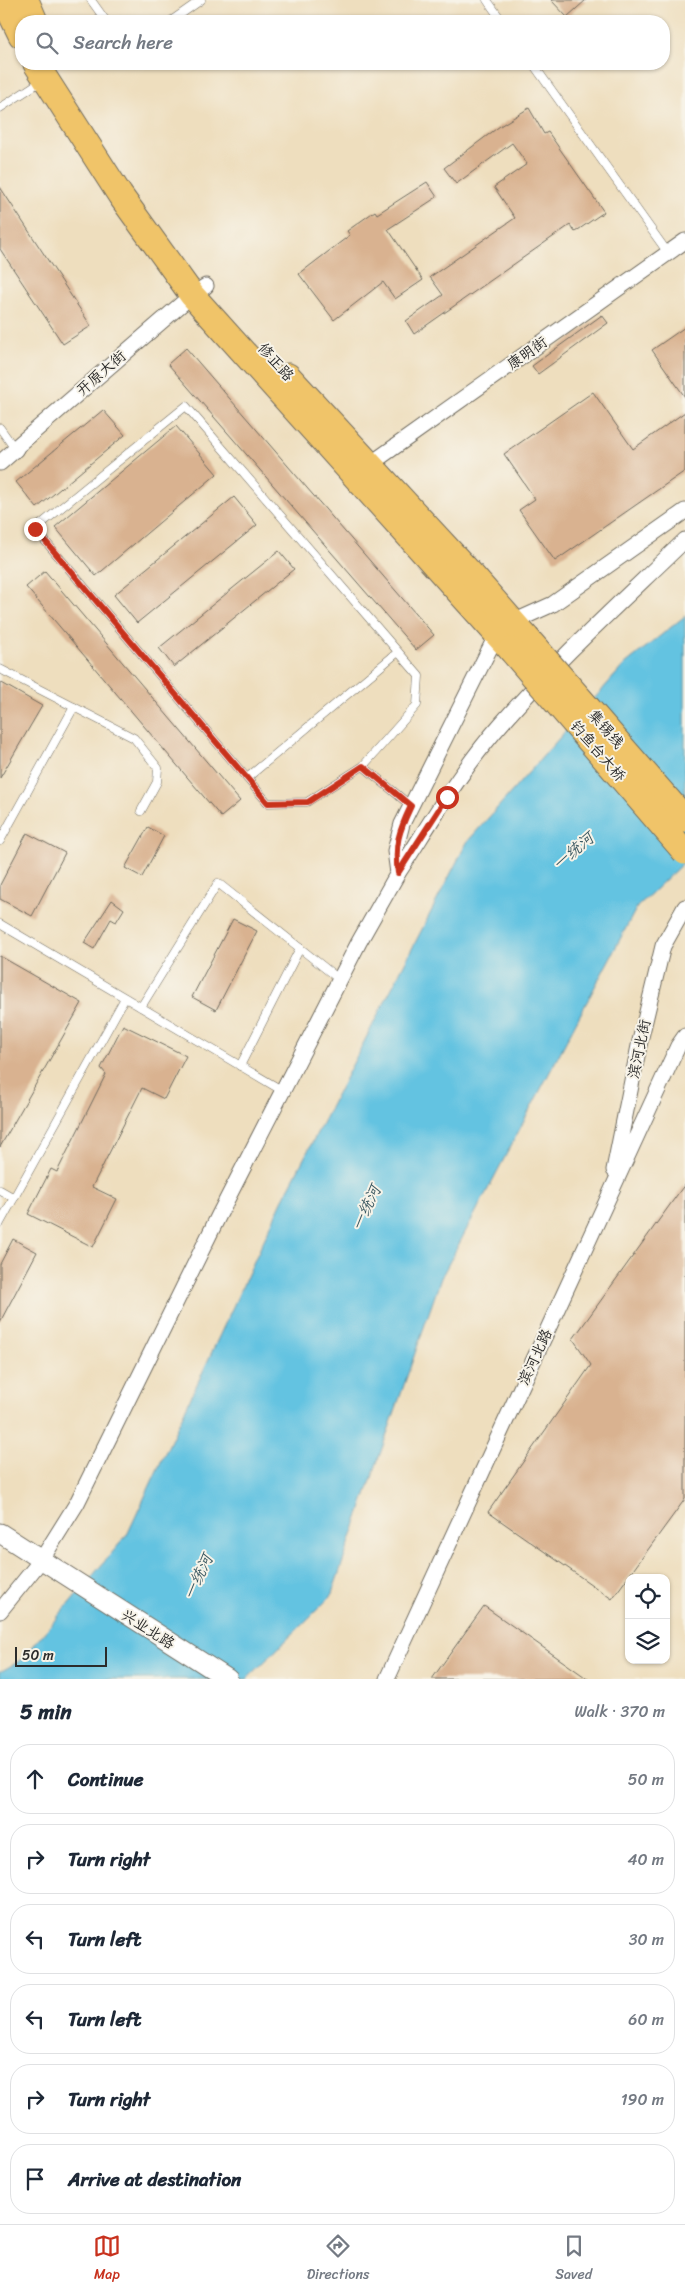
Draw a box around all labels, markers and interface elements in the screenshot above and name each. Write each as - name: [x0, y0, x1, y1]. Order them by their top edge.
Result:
- search box: [15, 15, 670, 70]
- text: Search here: [73, 26, 173, 59]
- icon: search: [33, 29, 61, 57]
- street label: 康明街: [501, 329, 553, 377]
- street label: 修正路: [251, 337, 301, 387]
- street label: 开原大街: [70, 344, 132, 402]
- route end: [24, 518, 47, 541]
- street label: 集锡线: [581, 703, 631, 755]
- street label: 钓鱼台大桥: [564, 714, 632, 788]
- route start: [436, 786, 459, 809]
- water label: 一统河: [545, 823, 603, 878]
- street label: 滨河北街: [620, 1017, 658, 1081]
- water label: 一统河: [343, 1177, 391, 1236]
- street label: 滨河北路: [511, 1324, 559, 1390]
- water label: 一统河: [175, 1546, 223, 1605]
- map controls: [625, 1574, 670, 1664]
- button: locate: [625, 1574, 670, 1619]
- street label: 兴业北路: [116, 1602, 180, 1656]
- button: layers: [625, 1619, 670, 1664]
- text: 50 m: [22, 1643, 54, 1668]
- scale bar: [15, 1644, 108, 1667]
- text: 5 min: [20, 1693, 72, 1731]
- text: Walk · 370 m: [574, 1697, 665, 1726]
- text: Continue: [68, 1763, 144, 1796]
- icon: ahead: [21, 1765, 49, 1793]
- text: 50 m: [628, 1765, 664, 1794]
- text: Turn right: [68, 1843, 150, 1876]
- icon: right: [21, 1845, 49, 1873]
- text: 40 m: [627, 1845, 664, 1874]
- text: Turn left: [68, 1923, 141, 1956]
- icon: left: [21, 1925, 49, 1953]
- text: 30 m: [629, 1925, 664, 1954]
- text: Turn left: [68, 2003, 141, 2036]
- icon: left: [21, 2005, 49, 2033]
- text: 60 m: [628, 2005, 664, 2034]
- text: Turn right: [68, 2083, 150, 2116]
- icon: right: [21, 2085, 49, 2113]
- text: 190 m: [621, 2085, 664, 2114]
- text: Arrive at destination: [68, 2163, 241, 2196]
- icon: arrive: [21, 2165, 49, 2193]
- tab: Map: [93, 2232, 121, 2287]
- tab: Directions: [307, 2232, 369, 2287]
- tab: Saved: [555, 2232, 592, 2287]

